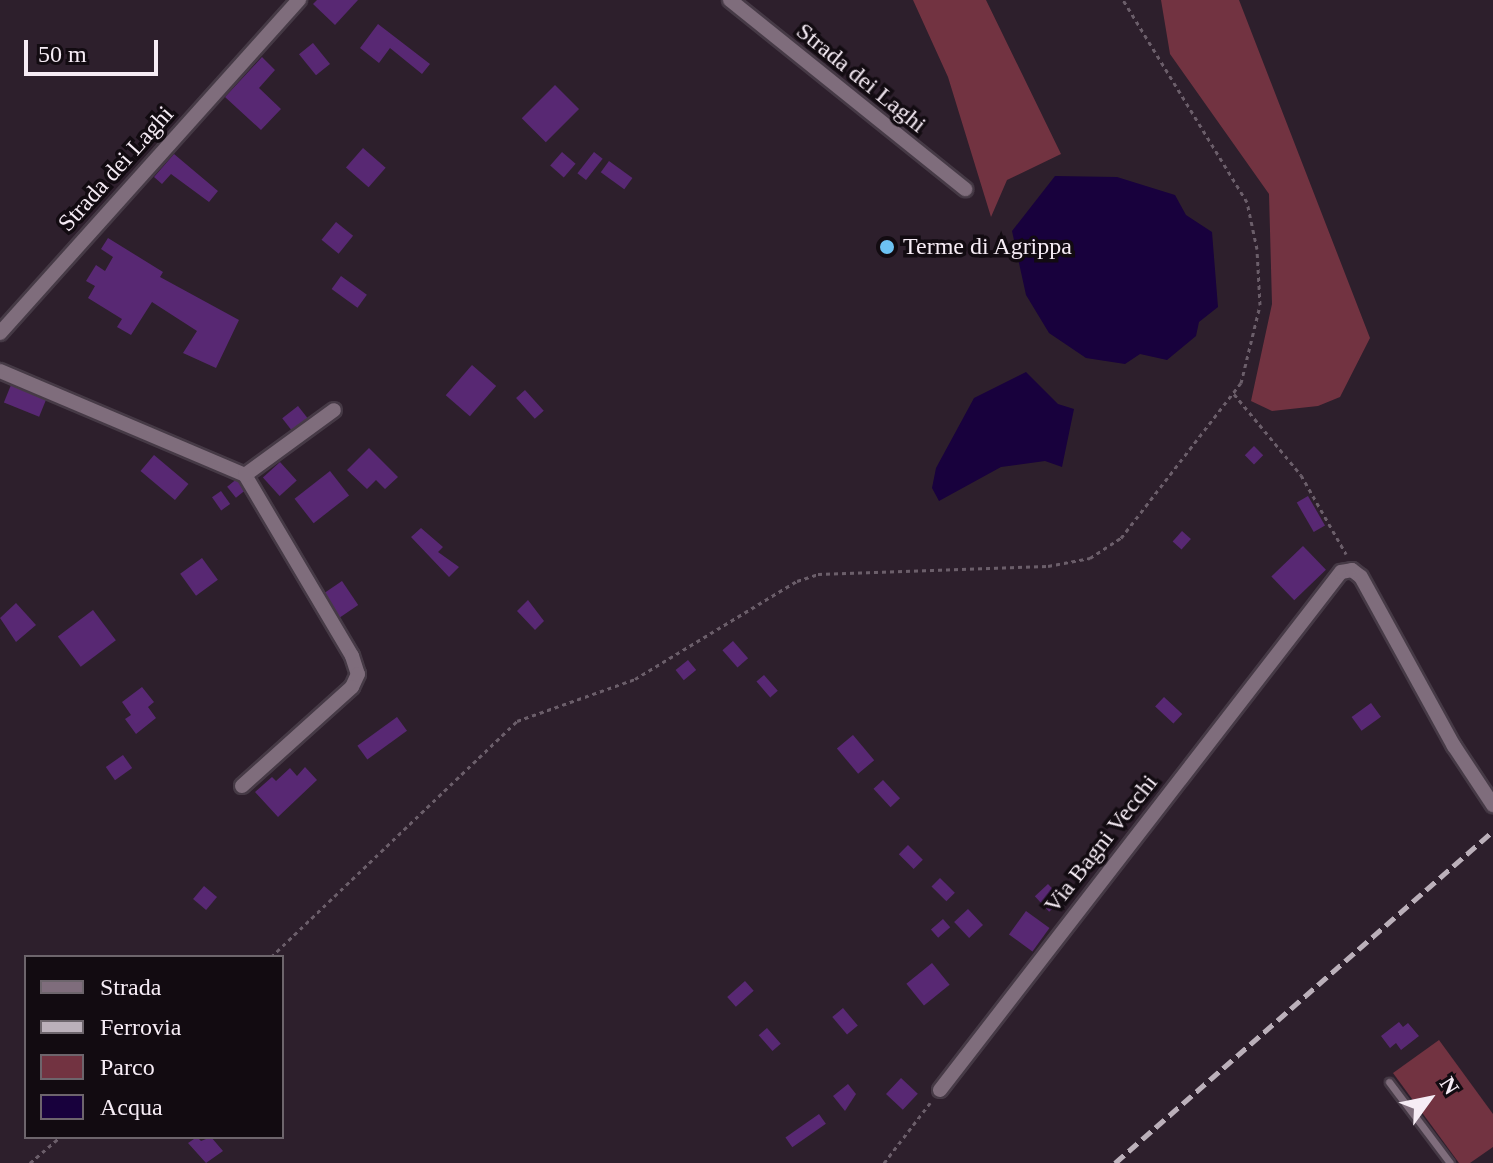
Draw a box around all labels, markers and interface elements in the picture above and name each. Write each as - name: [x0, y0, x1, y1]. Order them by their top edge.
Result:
- street label: Strada dei Laghi: [790, 17, 932, 139]
- scale bar: [28, 24, 162, 74]
- text: 50 m: [38, 41, 87, 67]
- street label: Strada dei Laghi: [52, 100, 180, 238]
- place label: Terme di Agrippa: [903, 233, 1073, 261]
- marker: Terme di Agrippa: [878, 238, 896, 256]
- street label: Via Bagni Vecchi: [1038, 769, 1164, 919]
- legend: [24, 955, 284, 1139]
- text: Strada: [100, 974, 161, 1000]
- text: Ferrovia: [100, 1014, 181, 1040]
- text: Parco: [100, 1054, 155, 1080]
- north arrow: [1389, 1059, 1469, 1139]
- text: N: [1435, 1072, 1464, 1099]
- text: Acqua: [100, 1094, 163, 1120]

